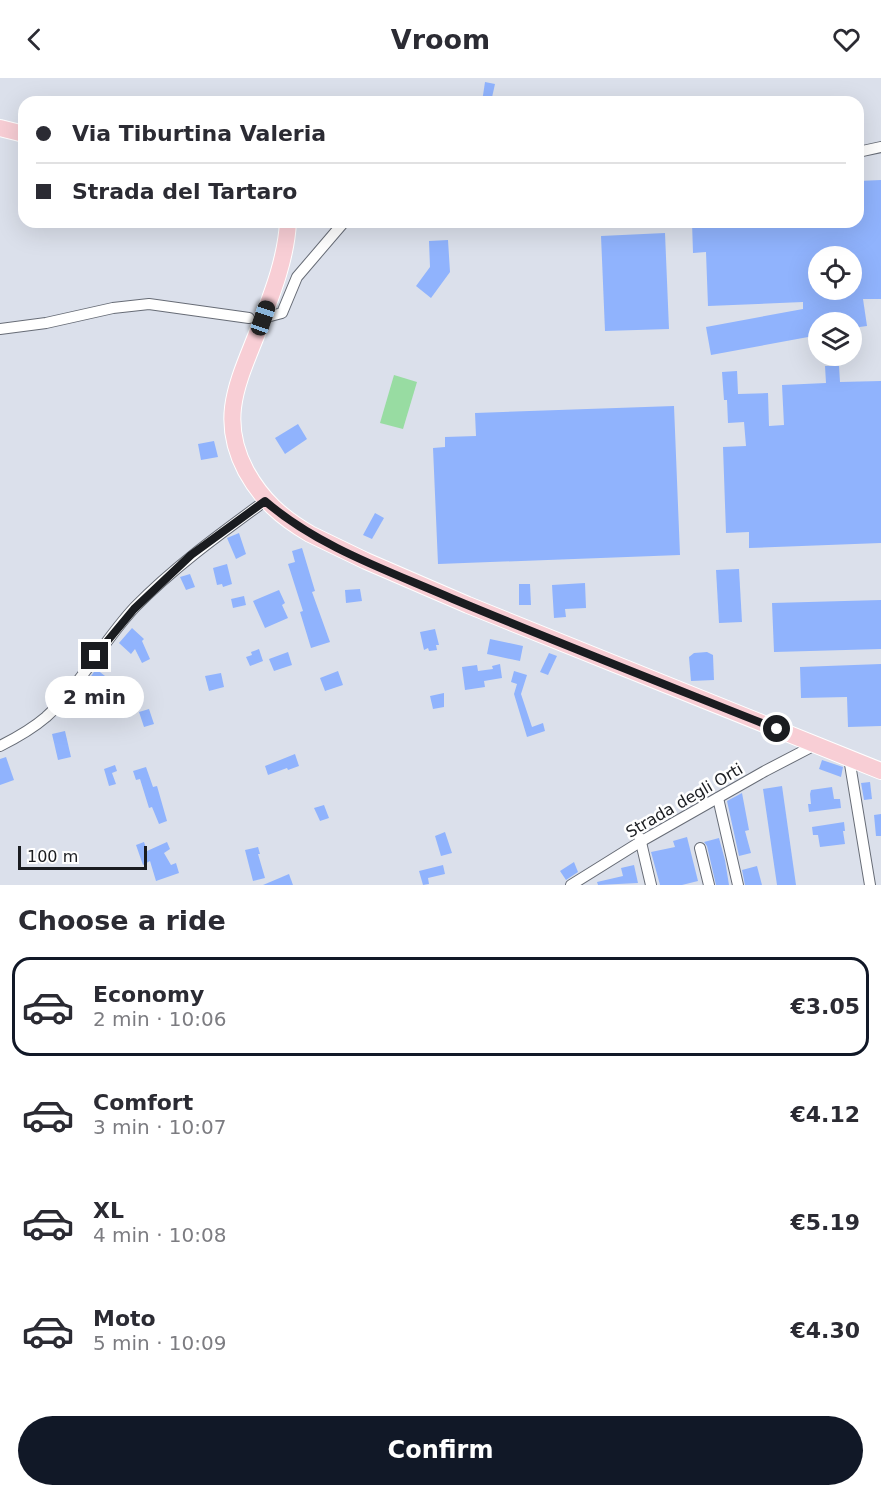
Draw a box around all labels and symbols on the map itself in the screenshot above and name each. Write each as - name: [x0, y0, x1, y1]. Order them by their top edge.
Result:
- car: [249, 298, 277, 338]
- route end: [81, 642, 108, 669]
- callout: 2 min: [46, 677, 144, 719]
- route start: [763, 715, 790, 742]
- street label: Strada degli Orti: [622, 759, 746, 842]
- scale bar: [18, 843, 147, 870]

